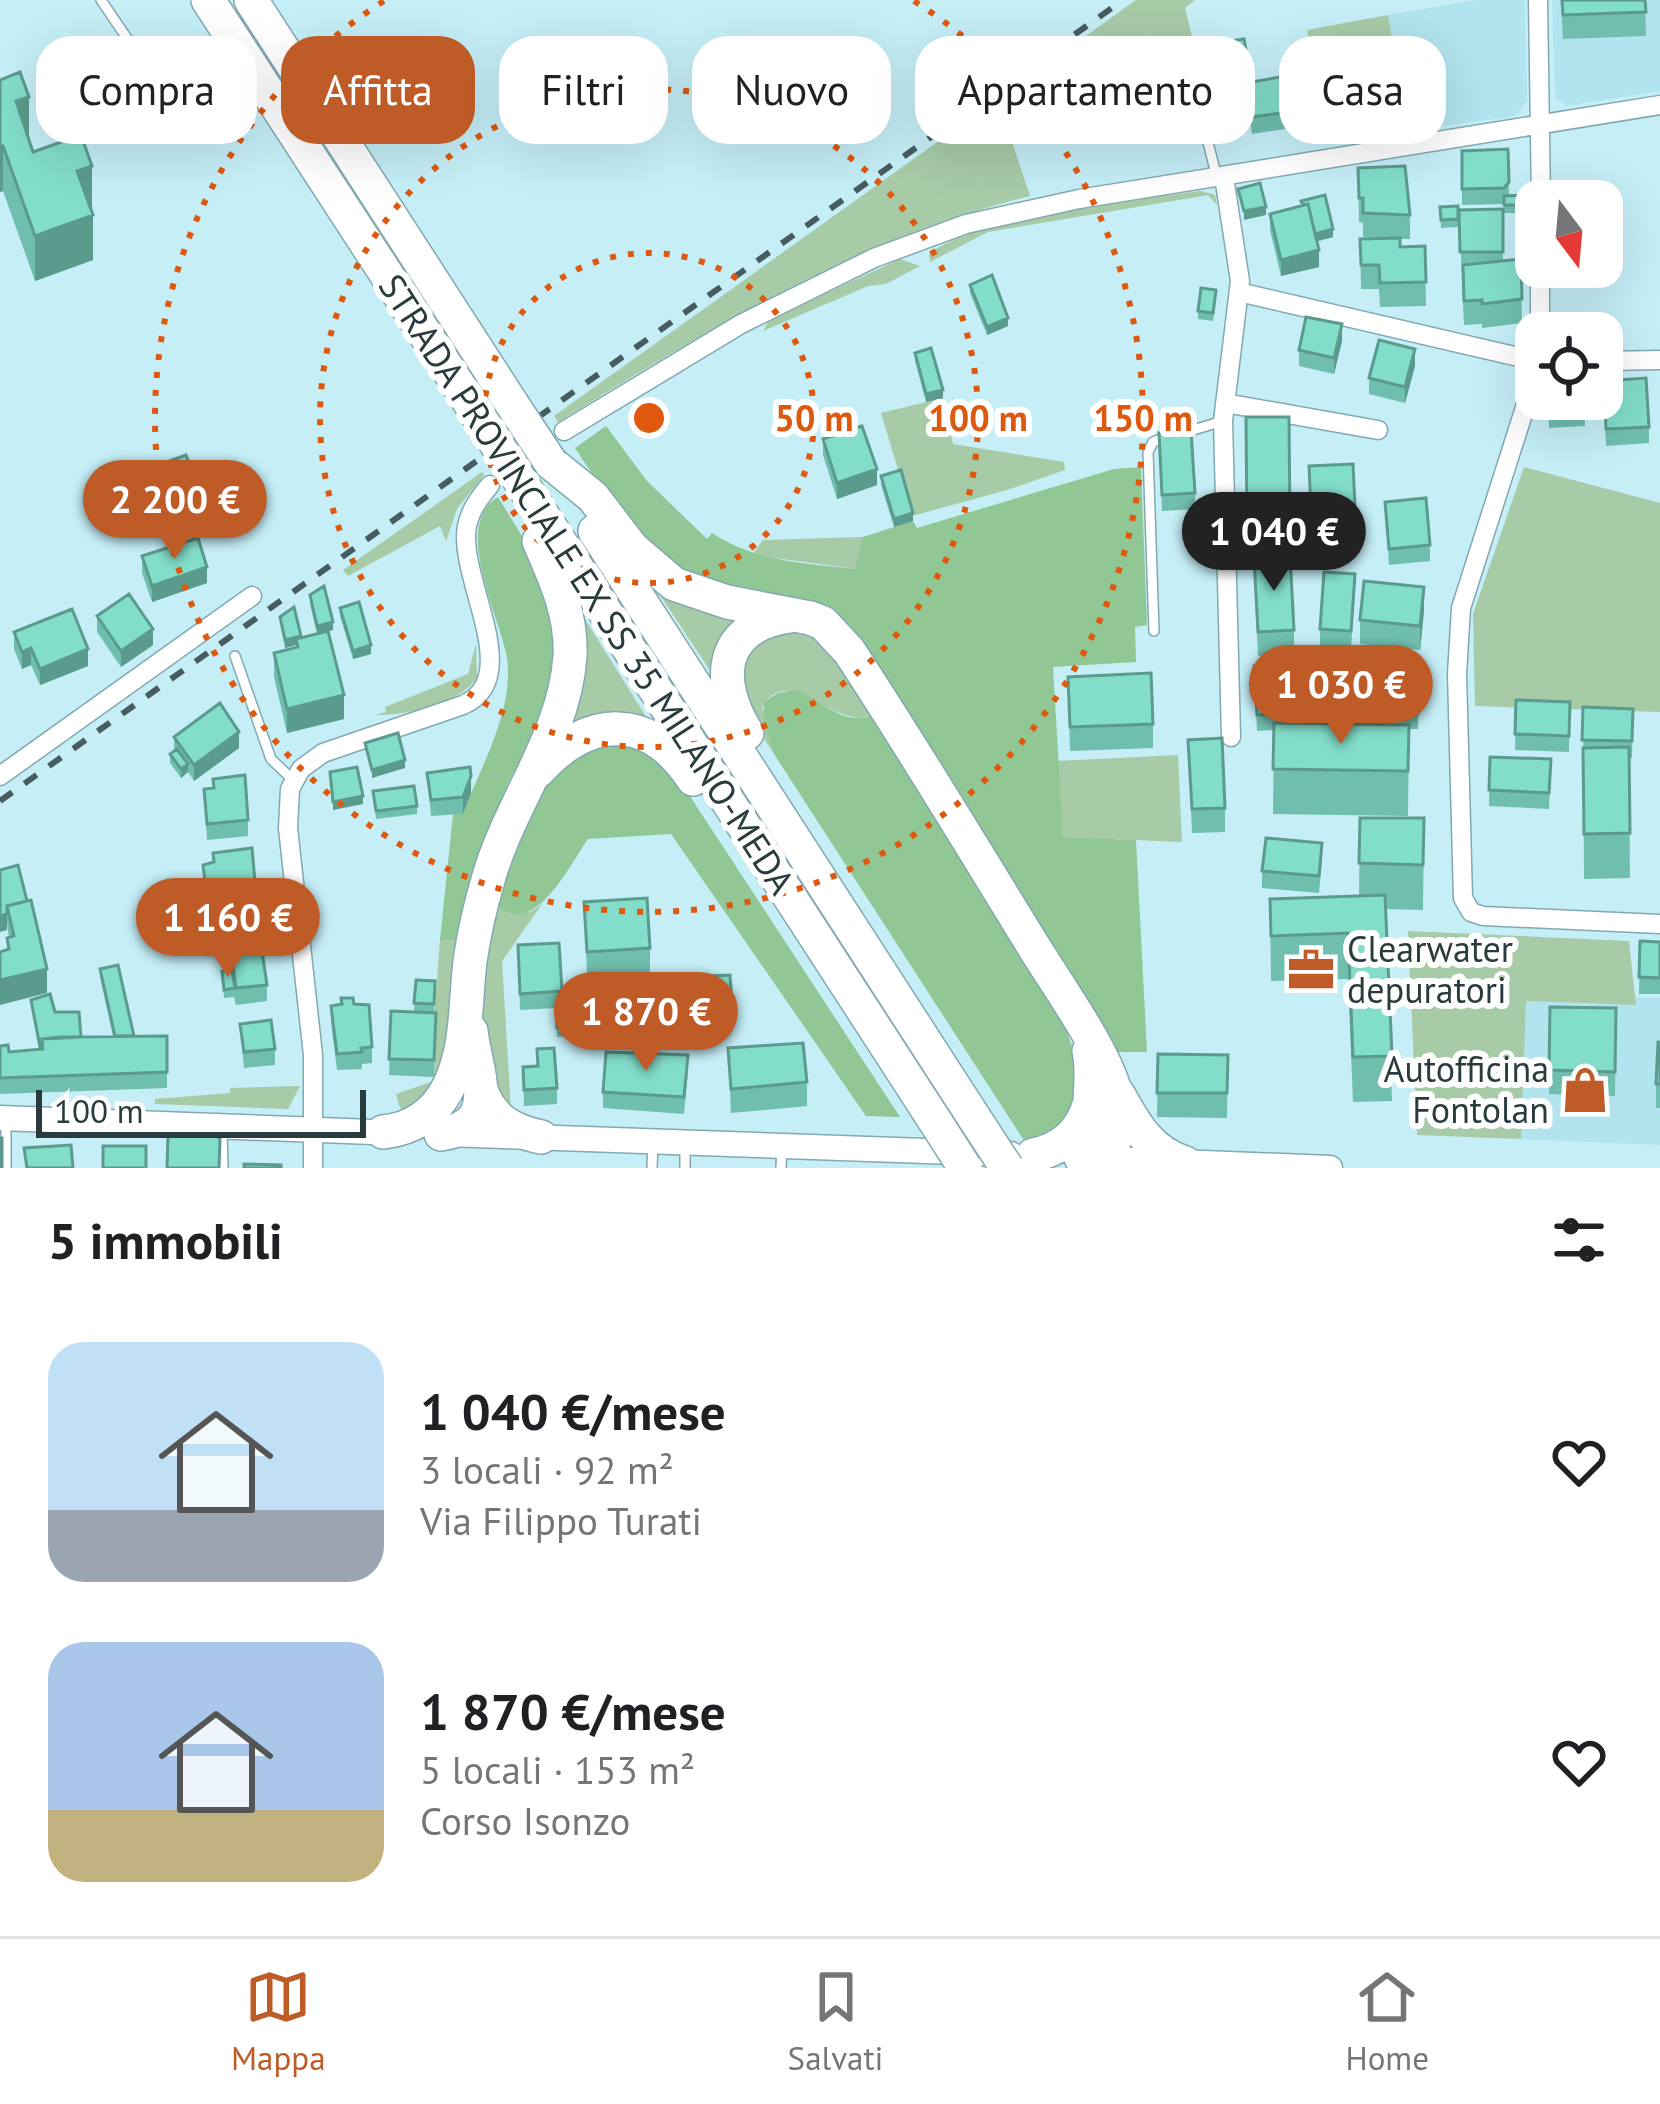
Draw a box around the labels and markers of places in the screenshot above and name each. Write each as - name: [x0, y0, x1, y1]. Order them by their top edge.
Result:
- centre of rings: [628, 397, 670, 439]
- pin: 2 200 €: [64, 460, 286, 562]
- pin: 1 040 €: [1163, 492, 1385, 594]
- pin: 1 030 €: [1230, 645, 1452, 747]
- pin: 1 160 €: [117, 878, 339, 980]
- place label: Clearwater depuratori: [1347, 925, 1513, 1013]
- office icon: Clearwater depuratori: [1286, 945, 1336, 995]
- pin: 1 870 €: [535, 972, 757, 1074]
- place label: Autofficina Fontolan: [1384, 1045, 1549, 1133]
- shop icon: Autofficina Fontolan: [1560, 1065, 1610, 1115]

